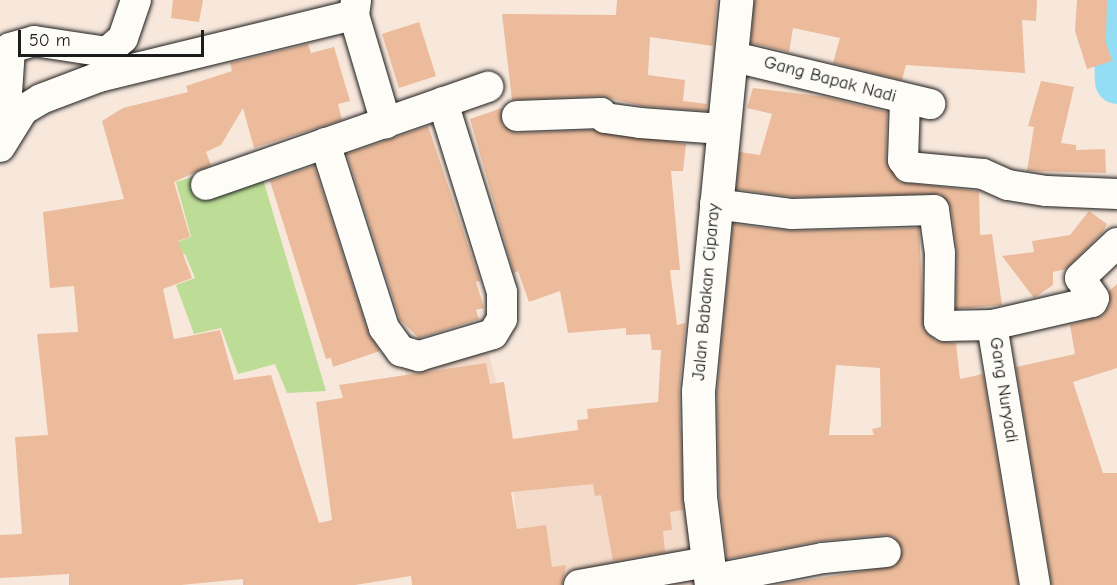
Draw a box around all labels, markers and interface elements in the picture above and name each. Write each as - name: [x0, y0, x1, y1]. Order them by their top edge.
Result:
- scale bar: [21, 18, 207, 56]
- text: 50 m: [29, 30, 71, 51]
- street label: Gang Bapak Nadi: [761, 52, 899, 108]
- street label: Jalan Babakan Ciparay: [688, 203, 726, 381]
- street label: Gang Nuryadi: [984, 336, 1022, 444]

